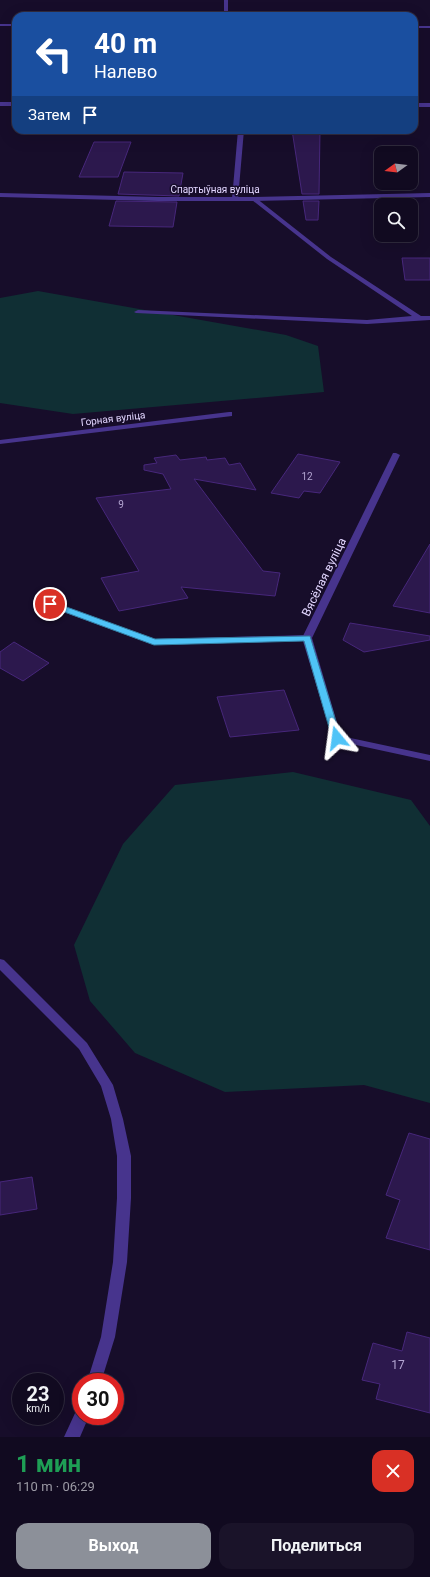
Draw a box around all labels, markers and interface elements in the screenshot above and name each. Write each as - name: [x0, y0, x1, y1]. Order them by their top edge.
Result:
- text: 40 m: [94, 27, 157, 60]
- icon: left: [28, 28, 80, 80]
- text: Налево: [94, 61, 157, 82]
- icon: arrive: [79, 104, 101, 126]
- text: Затем: [28, 106, 71, 124]
- north arrow: [374, 146, 418, 190]
- map controls: [374, 146, 418, 242]
- street label: Спартыўная вуліца: [170, 184, 260, 195]
- button: search: [374, 198, 418, 242]
- street label: Горная вуліца: [80, 409, 146, 428]
- house number: 12: [301, 471, 313, 482]
- house number: 9: [118, 499, 124, 510]
- street label: Вясёлая вуліца: [299, 536, 349, 618]
- pin: [33, 587, 67, 621]
- icon: arrive: [39, 593, 61, 615]
- position arrow: [316, 717, 358, 759]
- house number: 17: [391, 1358, 405, 1372]
- speed limit sign: 30: [72, 1373, 124, 1425]
- text: 23: [27, 1382, 49, 1406]
- text: km/h: [26, 1403, 50, 1414]
- text: 1 мин: [16, 1450, 81, 1478]
- button: close: [372, 1450, 414, 1492]
- text: 110 m · 06:29: [16, 1479, 95, 1494]
- button: Выход: [16, 1523, 211, 1569]
- button: Поделиться: [219, 1523, 414, 1569]

